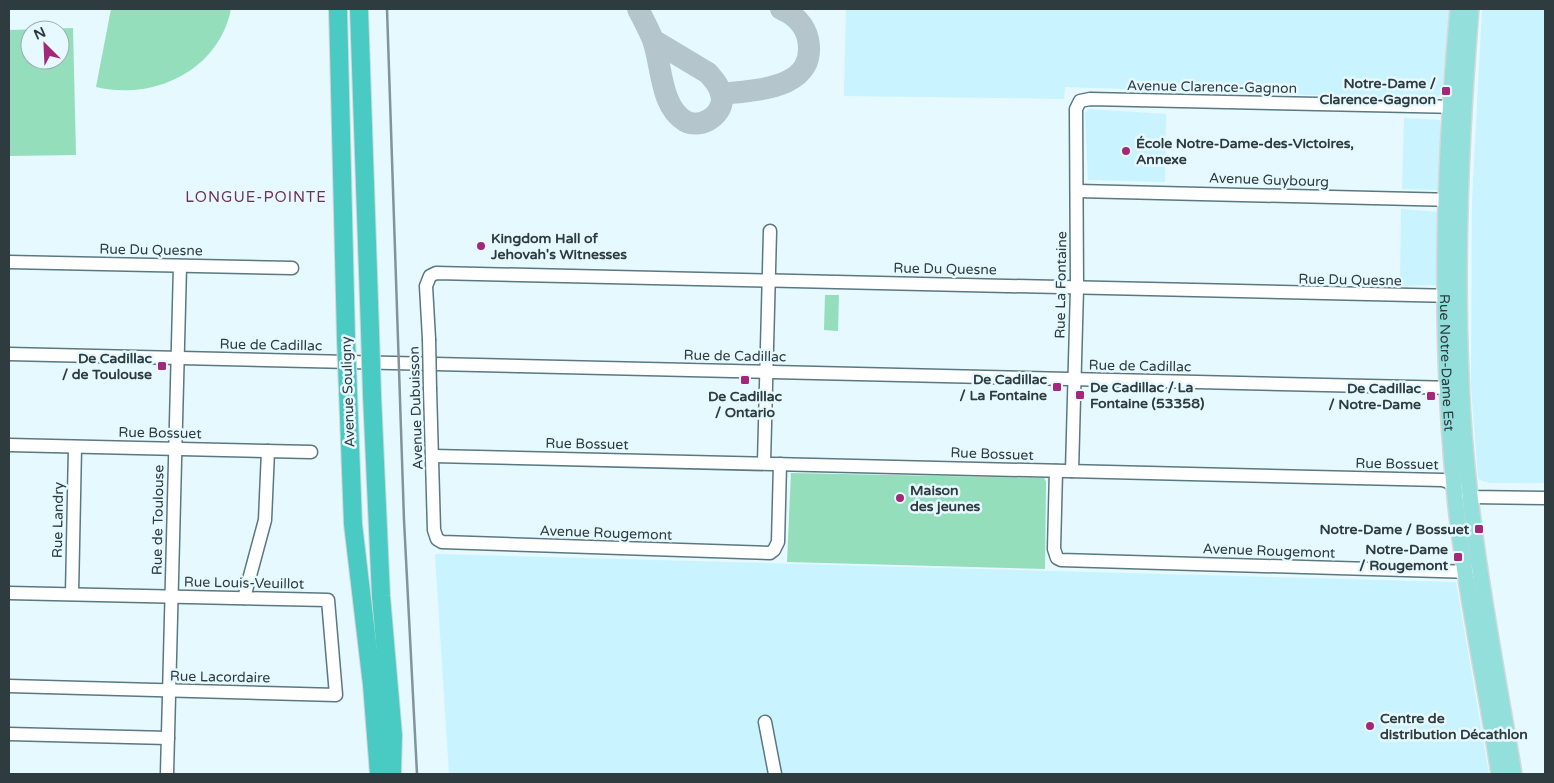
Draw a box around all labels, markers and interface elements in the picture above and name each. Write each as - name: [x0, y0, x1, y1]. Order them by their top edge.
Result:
- north arrow: [20, 20, 70, 70]
- text: N: [31, 24, 49, 44]
- place label: Notre-Dame / Clarence-Gagnon: [1319, 75, 1436, 108]
- street label: Avenue Clarence-Gagnon: [1127, 77, 1297, 97]
- marker: Notre-Dame / Clarence-Gagnon: [1440, 85, 1452, 97]
- place label: École Notre-Dame-des-Victoires, Annexe: [1136, 135, 1354, 168]
- marker: École Notre-Dame-des-Victoires, Annexe: [1120, 145, 1132, 157]
- street label: Avenue Guybourg: [1209, 169, 1329, 191]
- district label: LONGUE-POINTE: [185, 188, 327, 206]
- place label: Kingdom Hall of Jehovah's Witnesses: [490, 230, 627, 263]
- street label: Rue La Fontaine: [1052, 231, 1070, 339]
- marker: Kingdom Hall of Jehovah's Witnesses: [475, 240, 487, 252]
- street label: Rue Du Quesne: [99, 241, 203, 259]
- street label: Rue Du Quesne: [893, 260, 997, 278]
- street label: Rue Du Quesne: [1298, 271, 1402, 289]
- street label: Rue Notre-Dame Est: [1436, 294, 1458, 432]
- street label: Rue de Cadillac: [220, 336, 322, 354]
- street label: Avenue Souligny: [338, 336, 358, 448]
- street label: Avenue Dubuisson: [405, 346, 427, 470]
- street label: Rue de Cadillac: [684, 347, 786, 365]
- place label: De Cadillac / de Toulouse: [62, 350, 153, 383]
- street label: Rue de Cadillac: [1089, 357, 1191, 375]
- marker: De Cadillac / de Toulouse: [156, 360, 168, 372]
- place label: De Cadillac / La Fontaine: [960, 371, 1048, 404]
- marker: De Cadillac / Ontario: [739, 374, 751, 386]
- place label: De Cadillac / La Fontaine (53358): [1090, 379, 1204, 412]
- place label: De Cadillac / Notre-Dame: [1329, 380, 1422, 413]
- marker: De Cadillac / La Fontaine: [1051, 381, 1063, 393]
- place label: De Cadillac / Ontario: [708, 388, 783, 421]
- marker: De Cadillac / La Fontaine (53358): [1074, 389, 1086, 401]
- marker: De Cadillac / Notre-Dame: [1425, 390, 1437, 402]
- street label: Rue Bossuet: [118, 424, 203, 442]
- street label: Rue Bossuet: [545, 435, 630, 453]
- street label: Rue Bossuet: [950, 444, 1035, 464]
- street label: Rue Bossuet: [1355, 455, 1440, 473]
- street label: Rue de Toulouse: [149, 465, 167, 575]
- street label: Rue Landry: [49, 481, 67, 558]
- place label: Maison des jeunes: [910, 482, 981, 515]
- marker: Maison des jeunes: [894, 492, 906, 504]
- place label: Notre-Dame / Bossuet: [1319, 521, 1470, 538]
- street label: Avenue Rougemont: [539, 522, 673, 544]
- marker: Notre-Dame / Bossuet: [1473, 523, 1485, 535]
- street label: Avenue Rougemont: [1202, 540, 1336, 562]
- place label: Notre-Dame / Rougemont: [1359, 541, 1449, 574]
- marker: Notre-Dame / Rougemont: [1452, 551, 1464, 563]
- street label: Rue Louis-Veuillot: [184, 573, 305, 593]
- street label: Rue Lacordaire: [170, 668, 270, 686]
- place label: Centre de distribution Décathlon: [1380, 710, 1528, 743]
- marker: Centre de distribution Décathlon: [1364, 720, 1376, 732]

